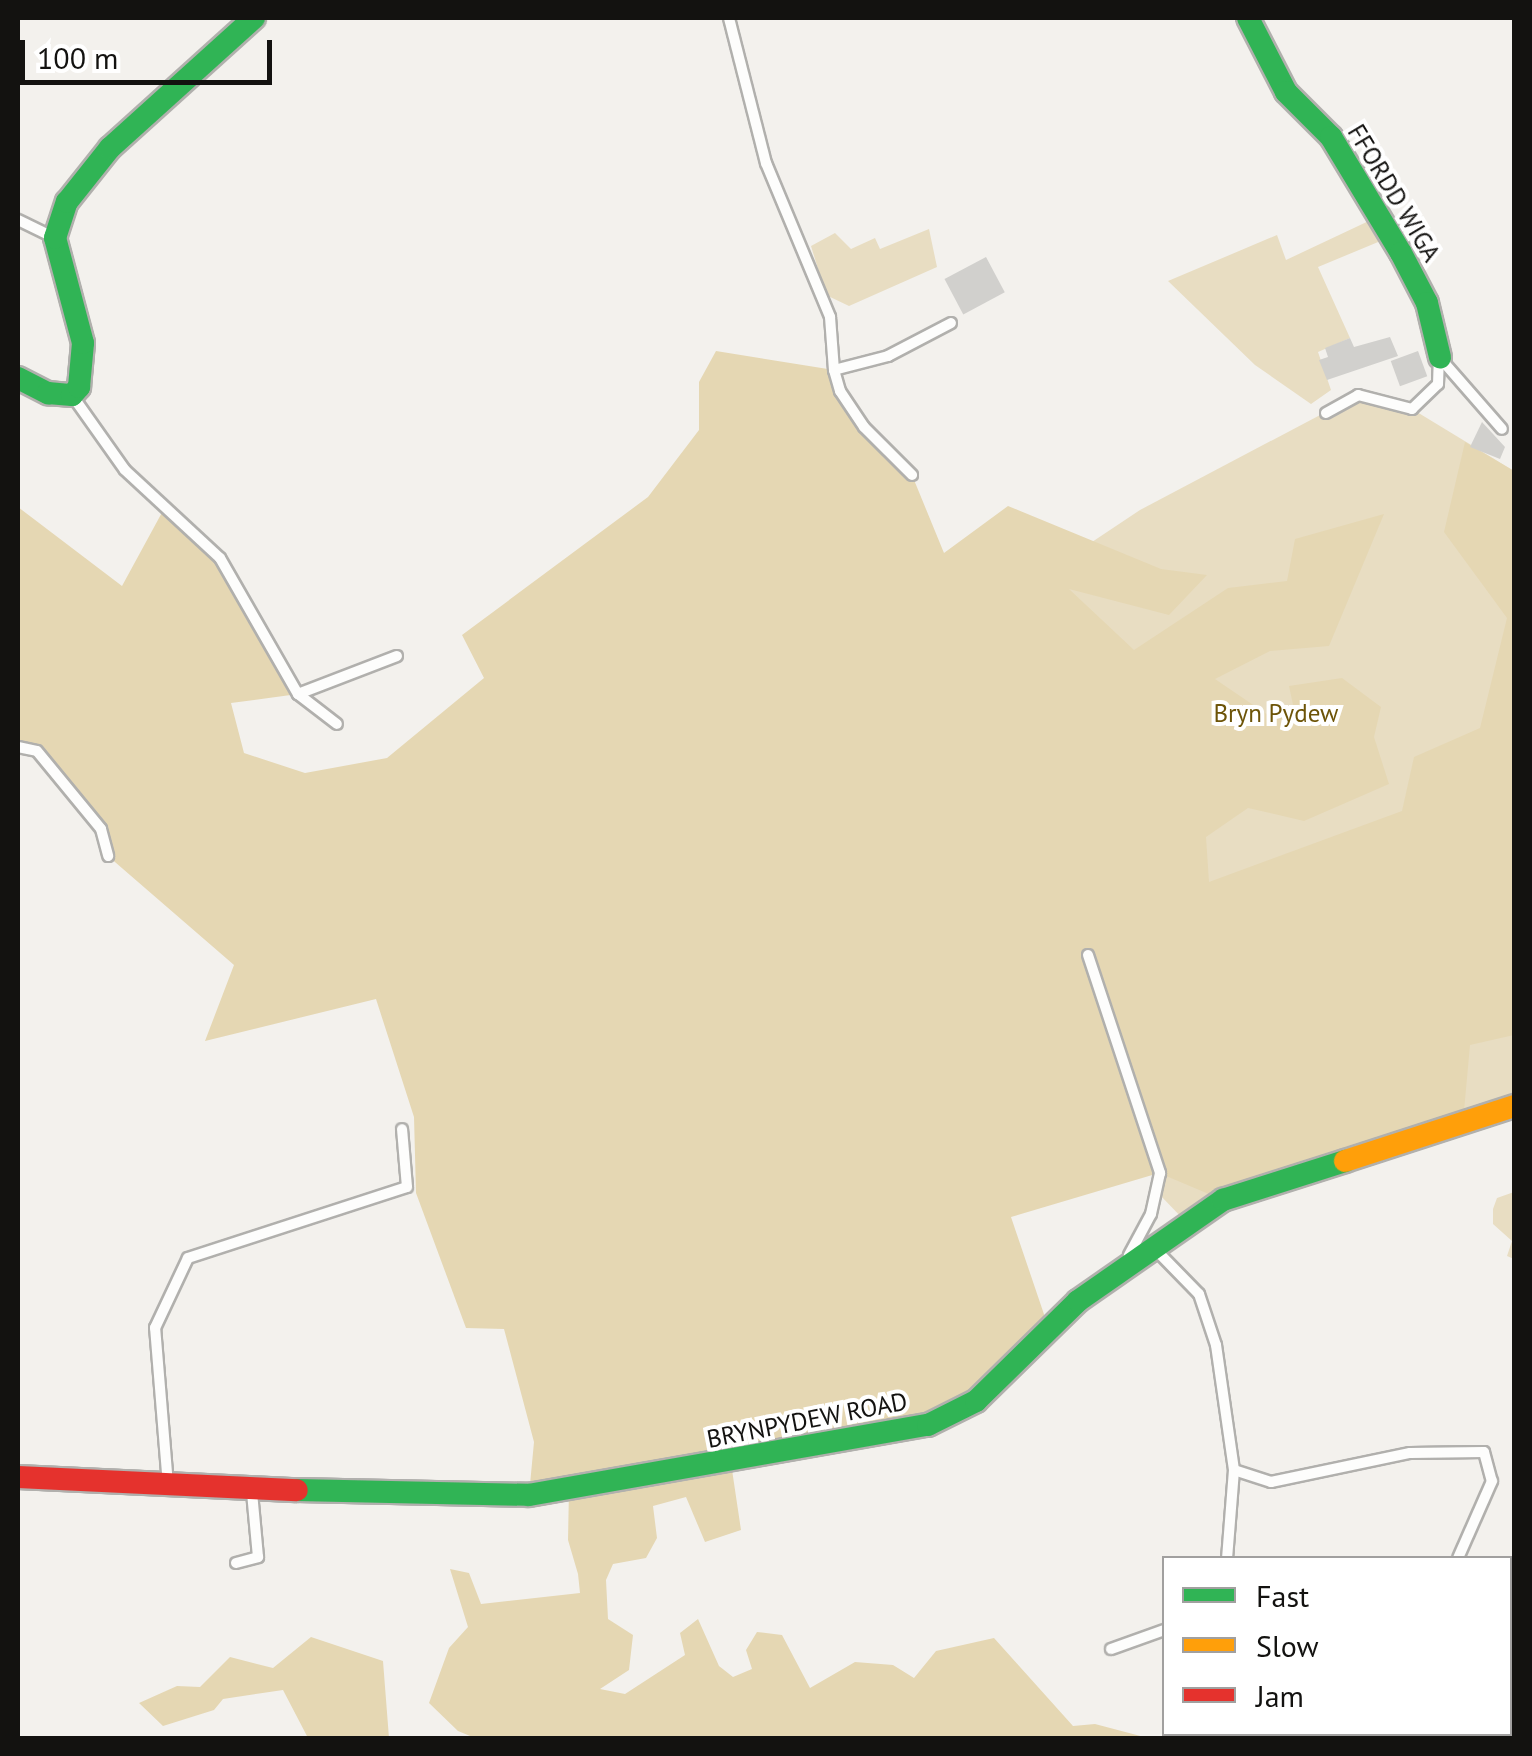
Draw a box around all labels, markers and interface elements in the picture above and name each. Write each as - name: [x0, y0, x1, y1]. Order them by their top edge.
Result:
- scale bar: [25, 20, 278, 82]
- text: 100 m: [37, 38, 118, 77]
- street label: FFORDD WIGA: [1341, 119, 1447, 267]
- park label: Bryn Pydew: [1214, 698, 1338, 728]
- street label: BRYNPYDEW ROAD: [704, 1386, 910, 1454]
- legend: [1162, 1556, 1512, 1736]
- text: Fast: [1256, 1576, 1309, 1615]
- text: Slow: [1256, 1626, 1319, 1665]
- text: Jam: [1256, 1676, 1304, 1715]

